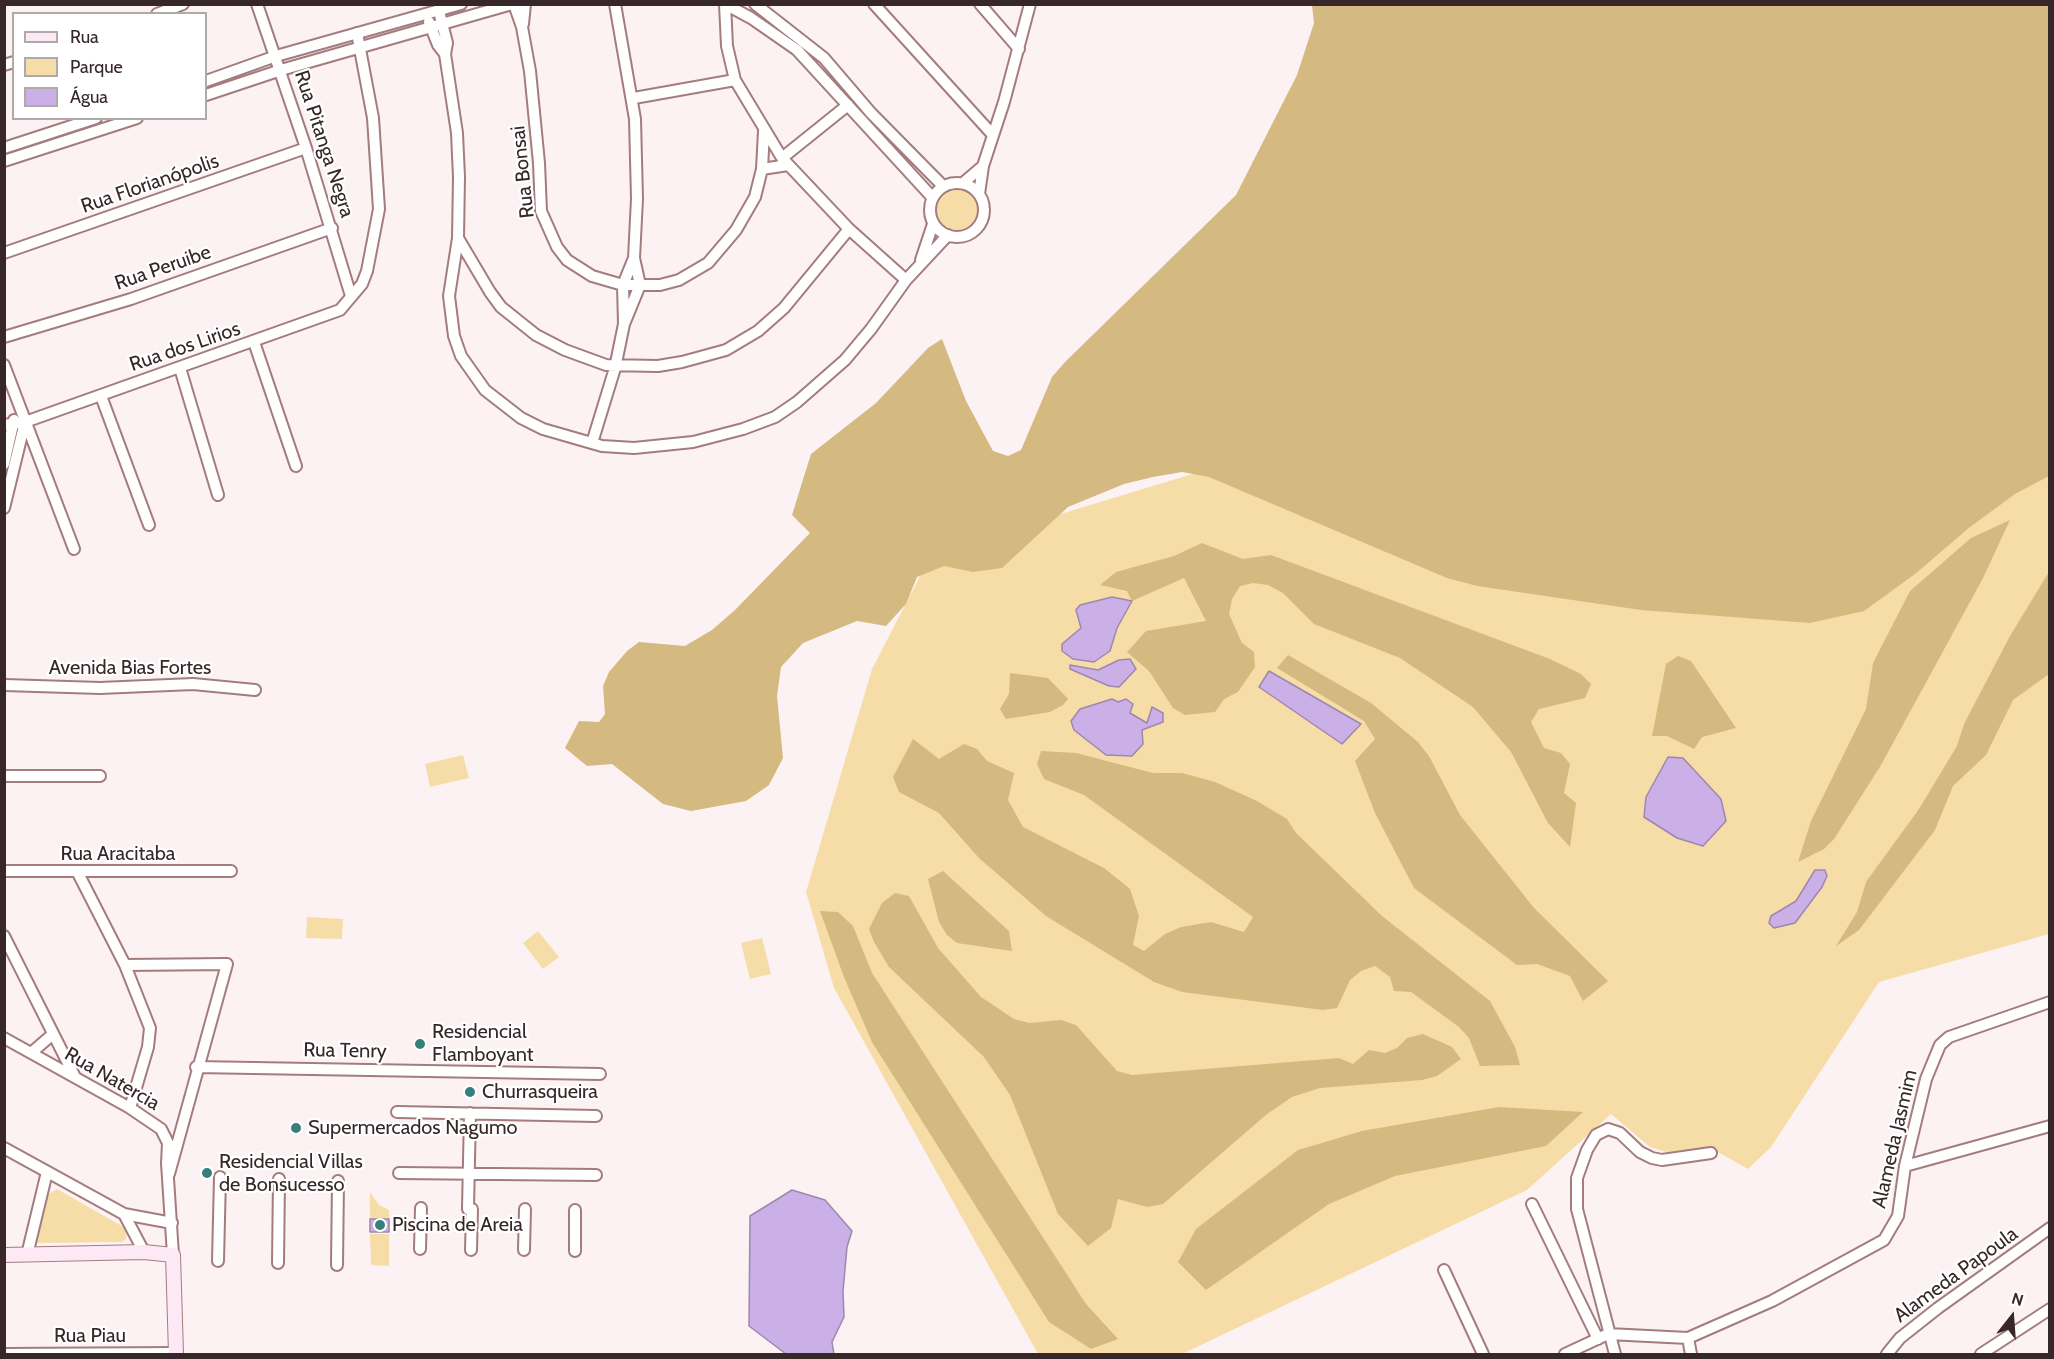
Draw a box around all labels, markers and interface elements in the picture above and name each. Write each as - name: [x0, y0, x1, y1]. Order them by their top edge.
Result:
- legend: [12, 12, 207, 120]
- text: Rua: [70, 26, 99, 48]
- text: Parque: [70, 56, 123, 78]
- street label: Rua Pitanga Negra: [289, 67, 359, 221]
- text: Água: [70, 86, 108, 108]
- street label: Rua Bonsai: [506, 125, 540, 219]
- street label: Rua Florianópolis: [78, 149, 222, 219]
- street label: Rua Peruibe: [112, 240, 214, 296]
- street label: Rua dos Lirios: [127, 317, 243, 377]
- street label: Avenida Bias Fortes: [49, 656, 211, 680]
- street label: Rua Aracitaba: [61, 842, 175, 866]
- place label: Residencial Flamboyant: [432, 1020, 534, 1067]
- marker: Residencial Flamboyant: [413, 1037, 427, 1051]
- street label: Rua Tenry: [303, 1038, 387, 1064]
- street label: Rua Natercia: [60, 1042, 164, 1116]
- street label: Alameda Jasmim: [1867, 1067, 1923, 1211]
- place label: Churrasqueira: [482, 1080, 598, 1104]
- marker: Churrasqueira: [463, 1085, 477, 1099]
- place label: Supermercados Nagumo: [308, 1116, 518, 1140]
- marker: Supermercados Nagumo: [289, 1121, 303, 1135]
- place label: Residencial Villas de Bonsucesso: [219, 1150, 363, 1197]
- marker: Residencial Villas de Bonsucesso: [200, 1166, 214, 1180]
- place label: Piscina de Areia: [392, 1213, 523, 1237]
- marker: Piscina de Areia: [373, 1218, 387, 1232]
- street label: Alameda Papoula: [1889, 1222, 2023, 1328]
- north arrow: [1982, 1287, 2042, 1347]
- text: N: [2009, 1289, 2026, 1310]
- street label: Rua Piau: [54, 1324, 126, 1348]

